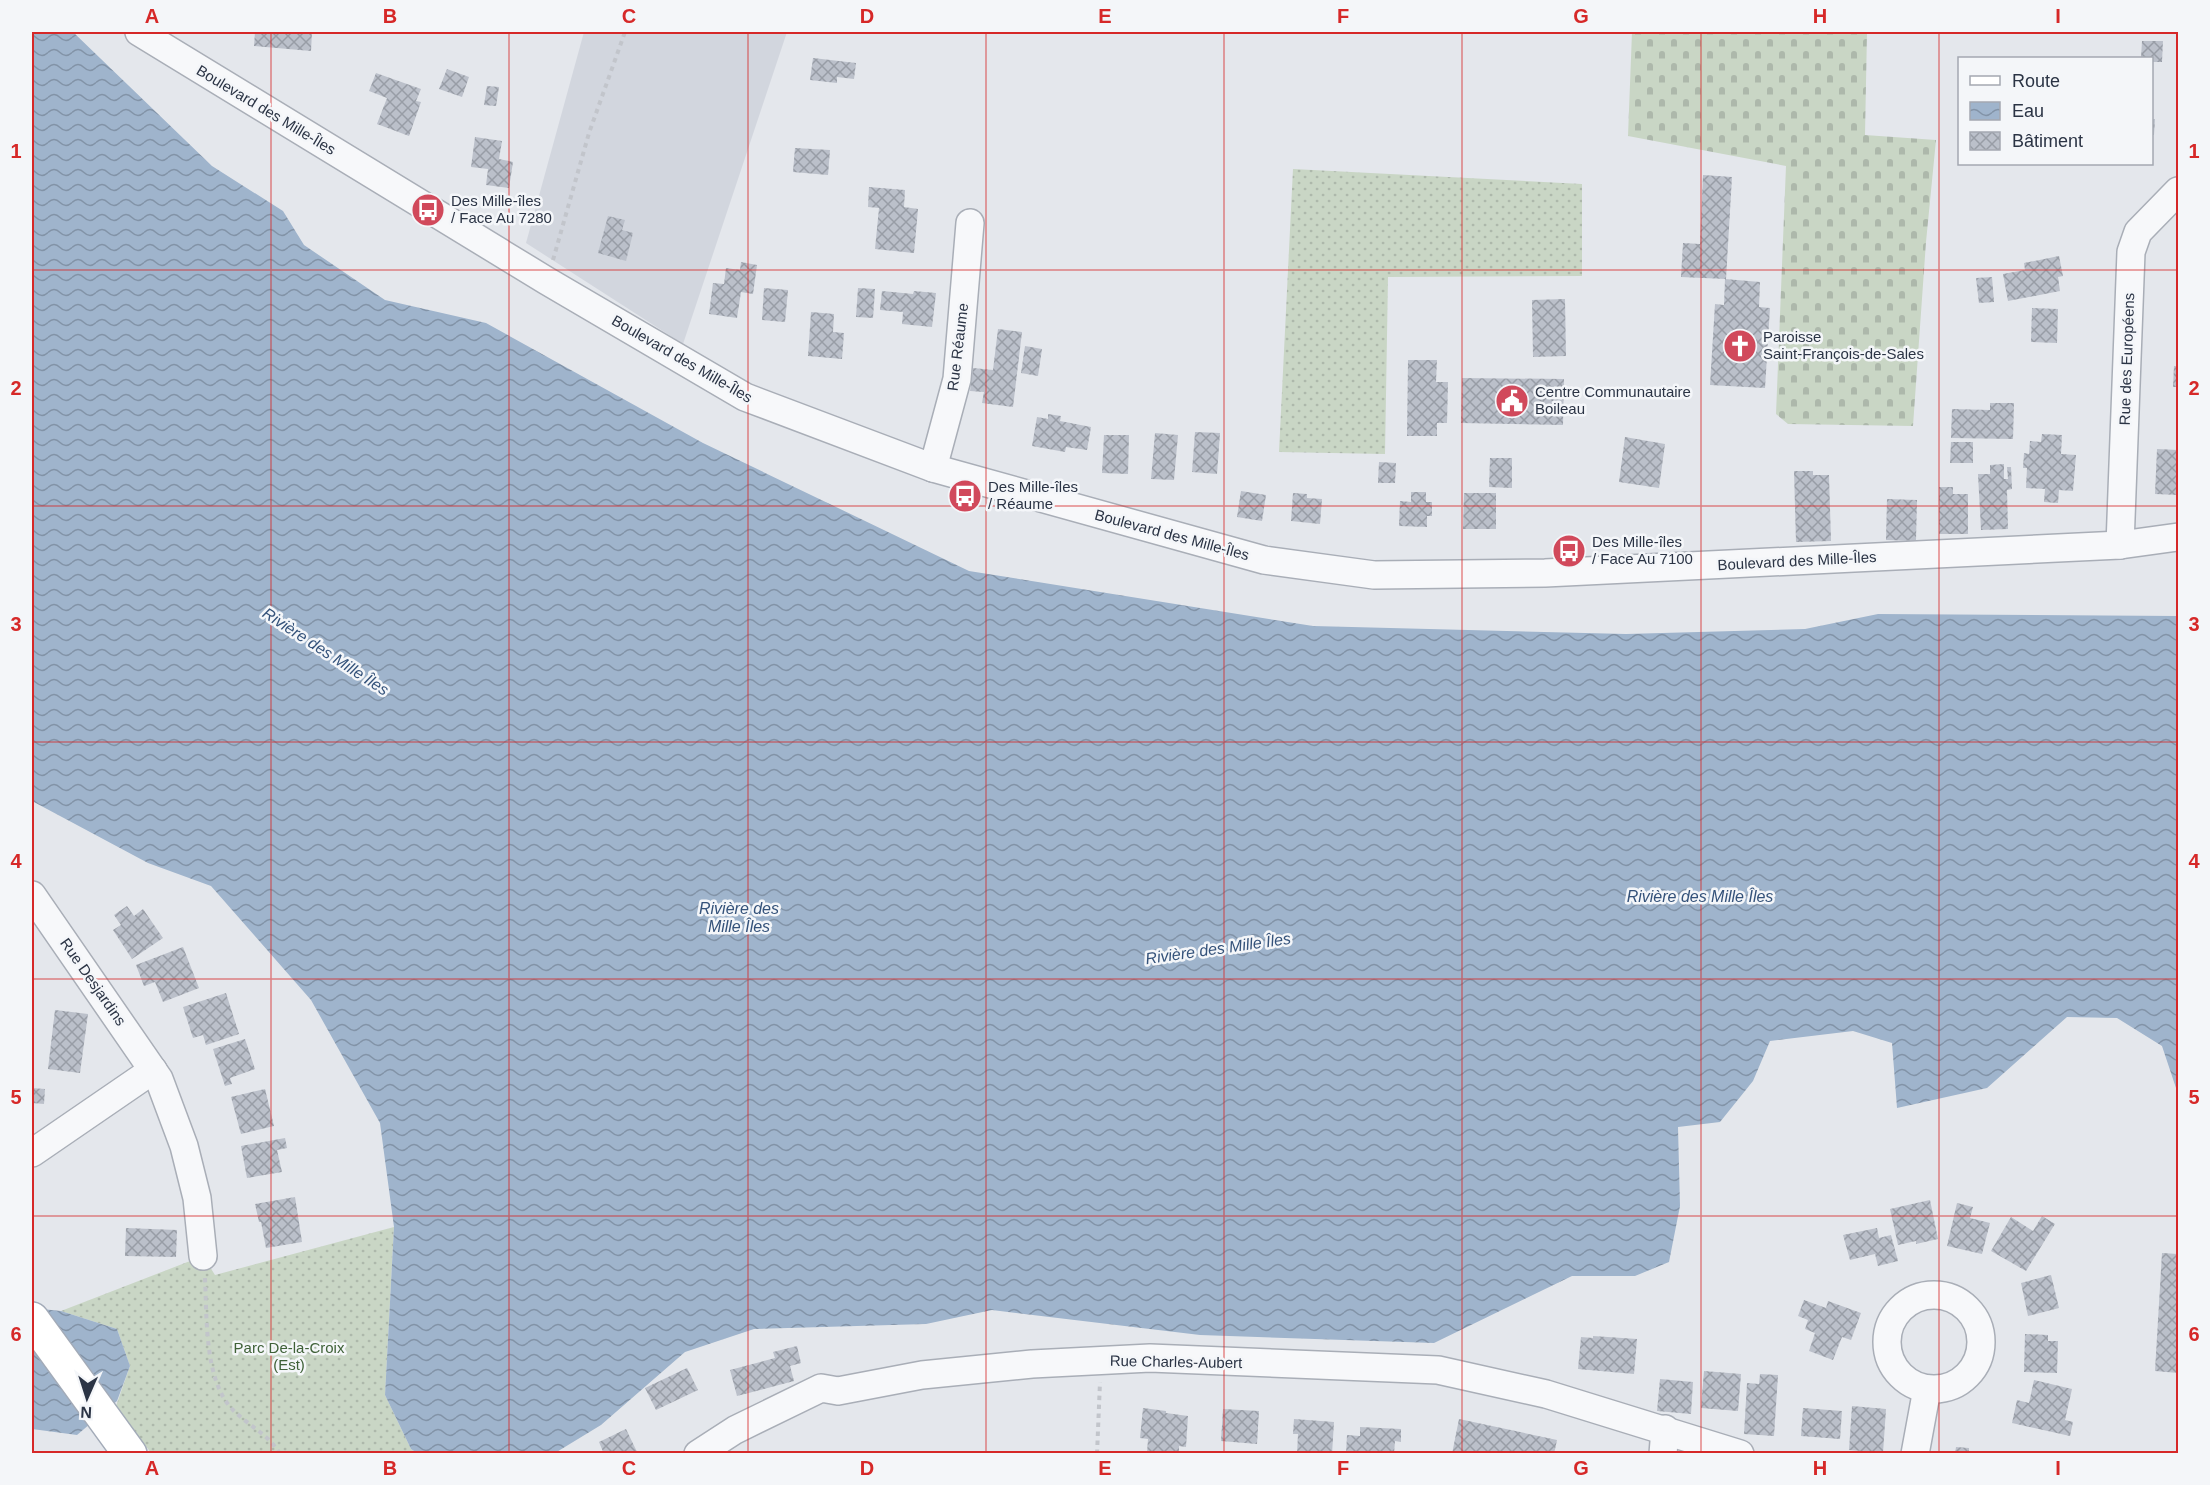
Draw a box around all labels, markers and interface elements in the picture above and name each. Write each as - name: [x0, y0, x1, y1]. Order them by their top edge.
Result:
- text: A: [145, 5, 159, 27]
- text: B: [383, 5, 397, 27]
- text: C: [622, 5, 636, 27]
- text: D: [860, 5, 874, 27]
- text: E: [1098, 5, 1112, 27]
- text: F: [1337, 5, 1349, 27]
- text: G: [1573, 5, 1589, 27]
- text: H: [1813, 5, 1827, 27]
- text: I: [2055, 5, 2061, 27]
- legend: [1958, 57, 2153, 165]
- street label: Boulevard des Mille-Îles: [194, 61, 339, 158]
- text: Route: [2012, 71, 2060, 91]
- text: Eau: [2012, 101, 2044, 121]
- text: Bâtiment: [2012, 131, 2083, 151]
- text: 1: [10, 140, 22, 162]
- text: 1: [2188, 140, 2200, 162]
- bus stop icon: Des Mille-îles / Face Au 7280: [410, 192, 446, 228]
- place label: Des Mille-îles / Face Au 7280: [451, 192, 552, 226]
- street label: Rue des Européens: [2116, 292, 2137, 426]
- street label: Rue Réaume: [944, 302, 971, 392]
- street label: Boulevard des Mille-Îles: [609, 311, 755, 406]
- church icon: Paroisse Saint-François-de-Sales: [1722, 328, 1758, 364]
- place label: Paroisse Saint-François-de-Sales: [1763, 328, 1924, 362]
- text: 2: [10, 377, 22, 399]
- text: 2: [2188, 377, 2200, 399]
- public building icon: Centre Communautaire Boileau: [1494, 383, 1530, 419]
- place label: Centre Communautaire Boileau: [1535, 383, 1691, 417]
- bus stop icon: Des Mille-îles / Réaume: [947, 478, 983, 514]
- place label: Des Mille-îles / Réaume: [988, 478, 1078, 512]
- street label: Boulevard des Mille-Îles: [1093, 506, 1251, 563]
- bus stop icon: Des Mille-îles / Face Au 7100: [1551, 533, 1587, 569]
- place label: Des Mille-îles / Face Au 7100: [1592, 533, 1693, 567]
- street label: Boulevard des Mille-Îles: [1717, 548, 1877, 573]
- water label: Rivière des Mille Îles: [260, 603, 392, 699]
- text: 3: [10, 613, 22, 635]
- text: 3: [2188, 613, 2200, 635]
- text: 4: [10, 850, 22, 872]
- text: 4: [2188, 850, 2200, 872]
- water label: Rivière des Mille Îles: [1627, 887, 1773, 905]
- water label: Rivière des Mille Îles: [699, 900, 779, 935]
- water label: Rivière des Mille Îles: [1144, 929, 1292, 967]
- street label: Rue Desjardins: [57, 935, 130, 1029]
- text: 5: [10, 1086, 22, 1108]
- text: 5: [2188, 1086, 2200, 1108]
- text: 6: [10, 1323, 22, 1345]
- text: 6: [2188, 1323, 2200, 1345]
- park label: Parc De-la-Croix (Est): [234, 1339, 345, 1373]
- street label: Rue Charles-Aubert: [1110, 1352, 1243, 1371]
- north arrow: [57, 1368, 117, 1428]
- text: N: [80, 1404, 92, 1421]
- text: A: [145, 1457, 159, 1479]
- text: B: [383, 1457, 397, 1479]
- text: C: [622, 1457, 636, 1479]
- text: D: [860, 1457, 874, 1479]
- text: E: [1098, 1457, 1112, 1479]
- text: F: [1337, 1457, 1349, 1479]
- text: G: [1573, 1457, 1589, 1479]
- text: H: [1813, 1457, 1827, 1479]
- text: I: [2055, 1457, 2061, 1479]

